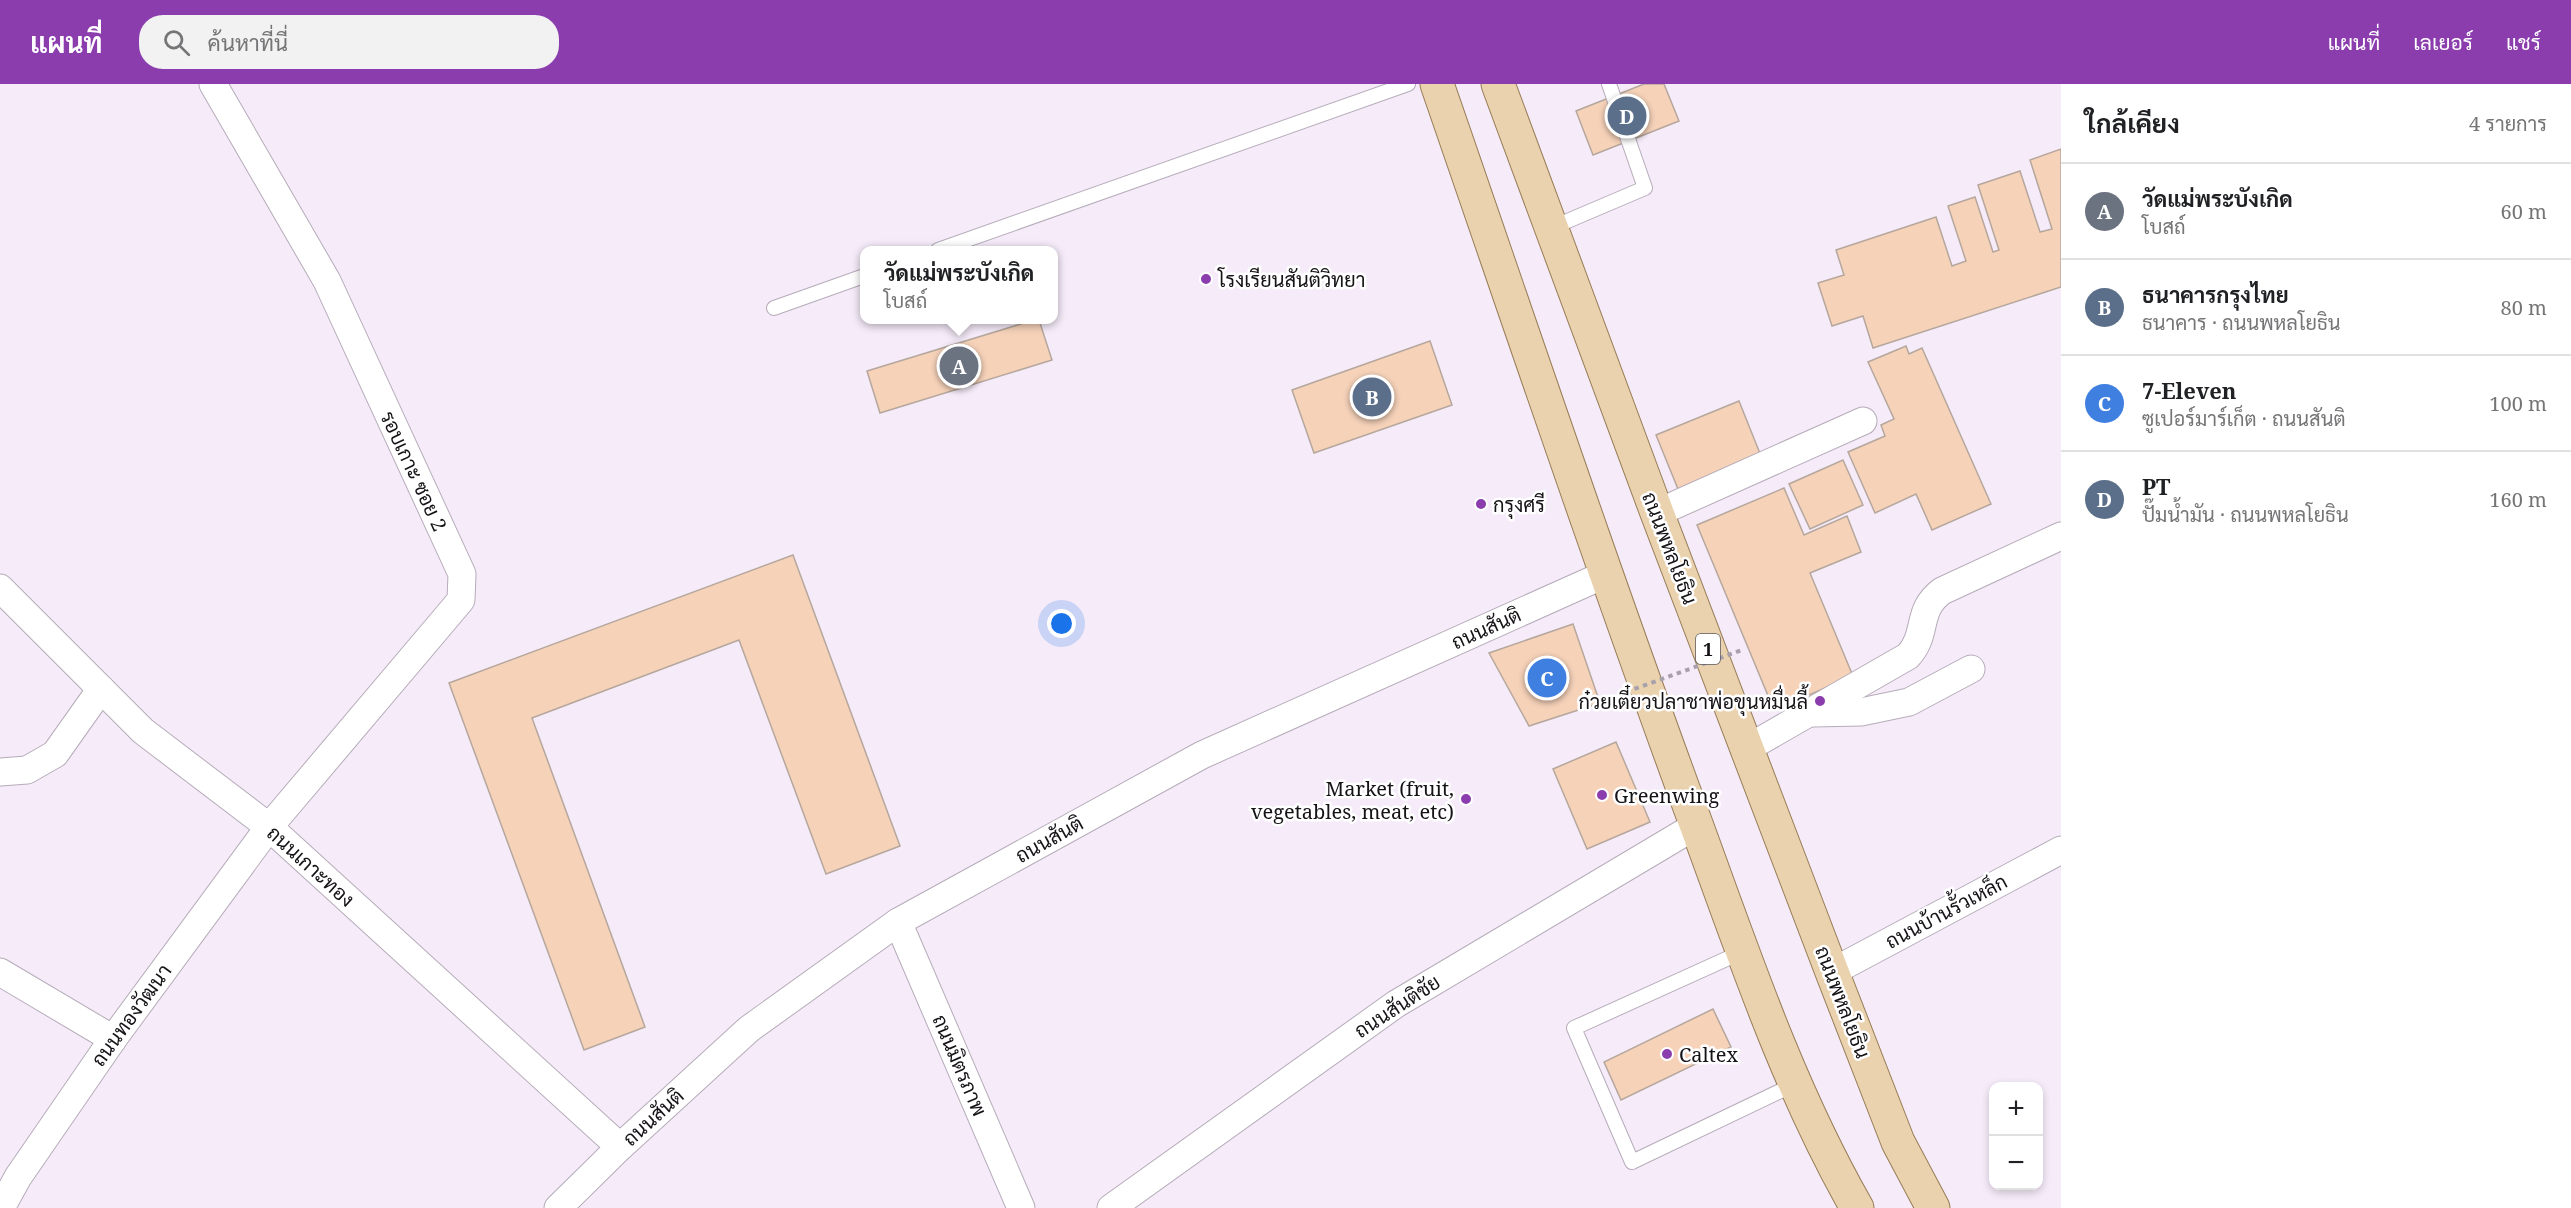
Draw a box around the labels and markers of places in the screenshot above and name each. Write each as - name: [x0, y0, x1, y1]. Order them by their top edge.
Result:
- pin: D: [1608, 93, 1646, 138]
- place label: โรงเรียนสันติวิทยา: [1217, 266, 1365, 293]
- marker: โรงเรียนสันติวิทยา: [1199, 272, 1213, 286]
- pin: A: [940, 344, 978, 388]
- pin: B: [1352, 374, 1392, 420]
- place label: กรุงศรี: [1493, 491, 1545, 519]
- marker: กรุงศรี: [1474, 497, 1488, 511]
- pin: C: [1528, 656, 1566, 700]
- place label: ก๋วยเตี๋ยวปลาชาพ่อขุนหมื่นลี้: [1578, 684, 1809, 716]
- marker: ก๋วยเตี๋ยวปลาชาพ่อขุนหมื่นลี้: [1813, 694, 1827, 708]
- place label: Market (fruit, vegetables, meat, etc): [1251, 775, 1454, 825]
- place label: Greenwing: [1614, 782, 1720, 809]
- marker: Greenwing: [1595, 788, 1609, 802]
- marker: Market (fruit, vegetables, meat, etc): [1459, 792, 1473, 806]
- place label: Caltex: [1679, 1041, 1738, 1068]
- marker: Caltex: [1660, 1047, 1674, 1061]

